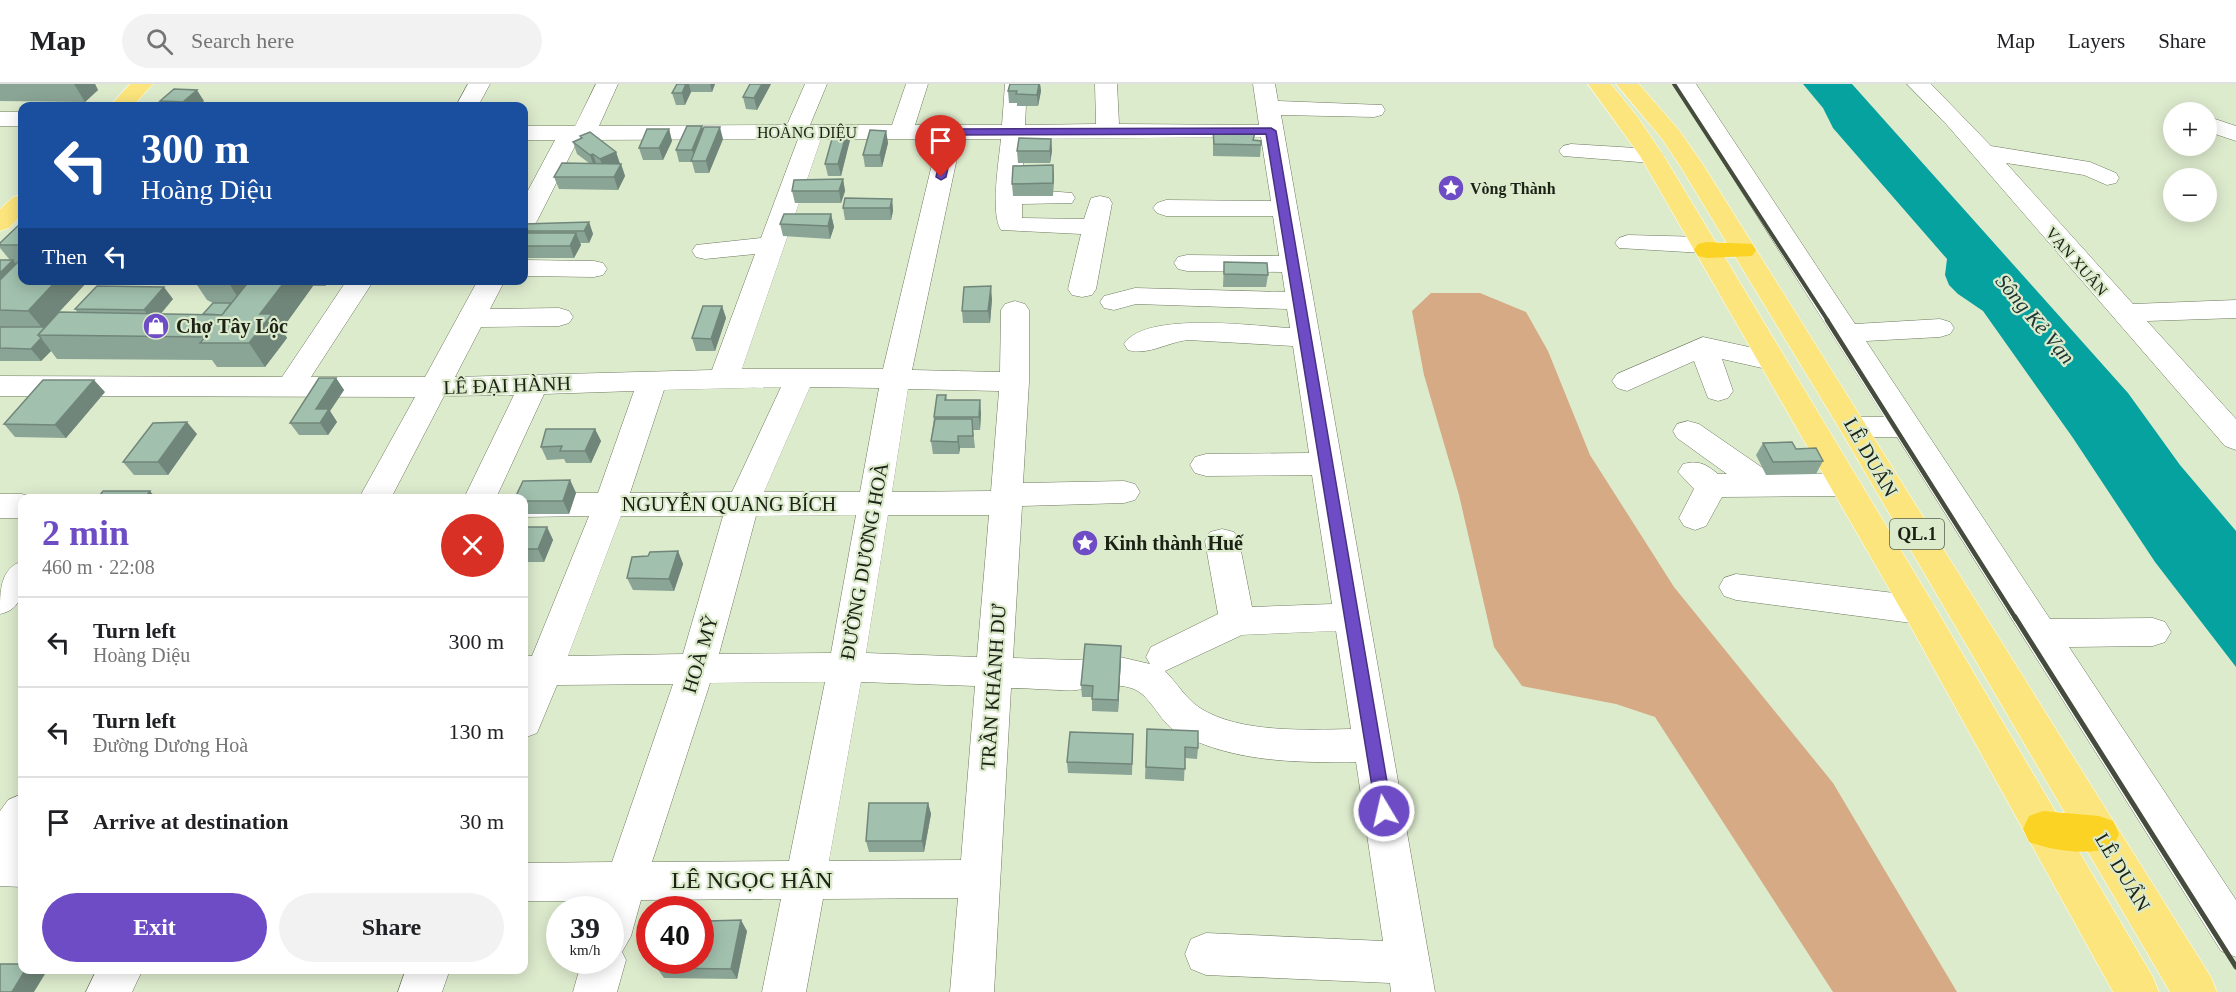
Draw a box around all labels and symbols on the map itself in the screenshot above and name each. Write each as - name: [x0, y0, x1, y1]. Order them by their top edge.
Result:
- pin: [915, 115, 966, 177]
- street label: HOÀNG DIỆU: [757, 123, 857, 141]
- place icon: Vòng Thành: [1436, 173, 1466, 203]
- place label: Vòng Thành: [1470, 180, 1556, 198]
- street label: VẠN XUÂN: [2042, 223, 2112, 299]
- water label: Sông Kẻ Vạn: [1991, 269, 2079, 369]
- shop icon: Chợ Tây Lộc: [141, 311, 171, 341]
- place label: Chợ Tây Lộc: [176, 315, 288, 338]
- street label: LÊ ĐẠI HÀNH: [443, 372, 571, 398]
- street label: LÊ DUẨN: [1840, 413, 1903, 500]
- street label: ĐƯỜNG DƯƠNG HOÀ: [835, 460, 892, 661]
- street label: NGUYỄN QUANG BÍCH: [622, 492, 836, 515]
- road number: QL.1: [1890, 519, 1944, 549]
- place icon: Kinh thành Huế: [1070, 528, 1100, 558]
- place label: Kinh thành Huế: [1104, 532, 1244, 554]
- street label: TRẦN KHÁNH DƯ: [975, 603, 1010, 771]
- street label: HOÀ MỸ: [677, 612, 722, 696]
- position arrow: [1352, 779, 1416, 843]
- street label: LÊ DUẨN: [2091, 828, 2156, 915]
- street label: LÊ NGỌC HÂN: [671, 867, 833, 893]
- speed limit sign: 40: [636, 896, 714, 974]

